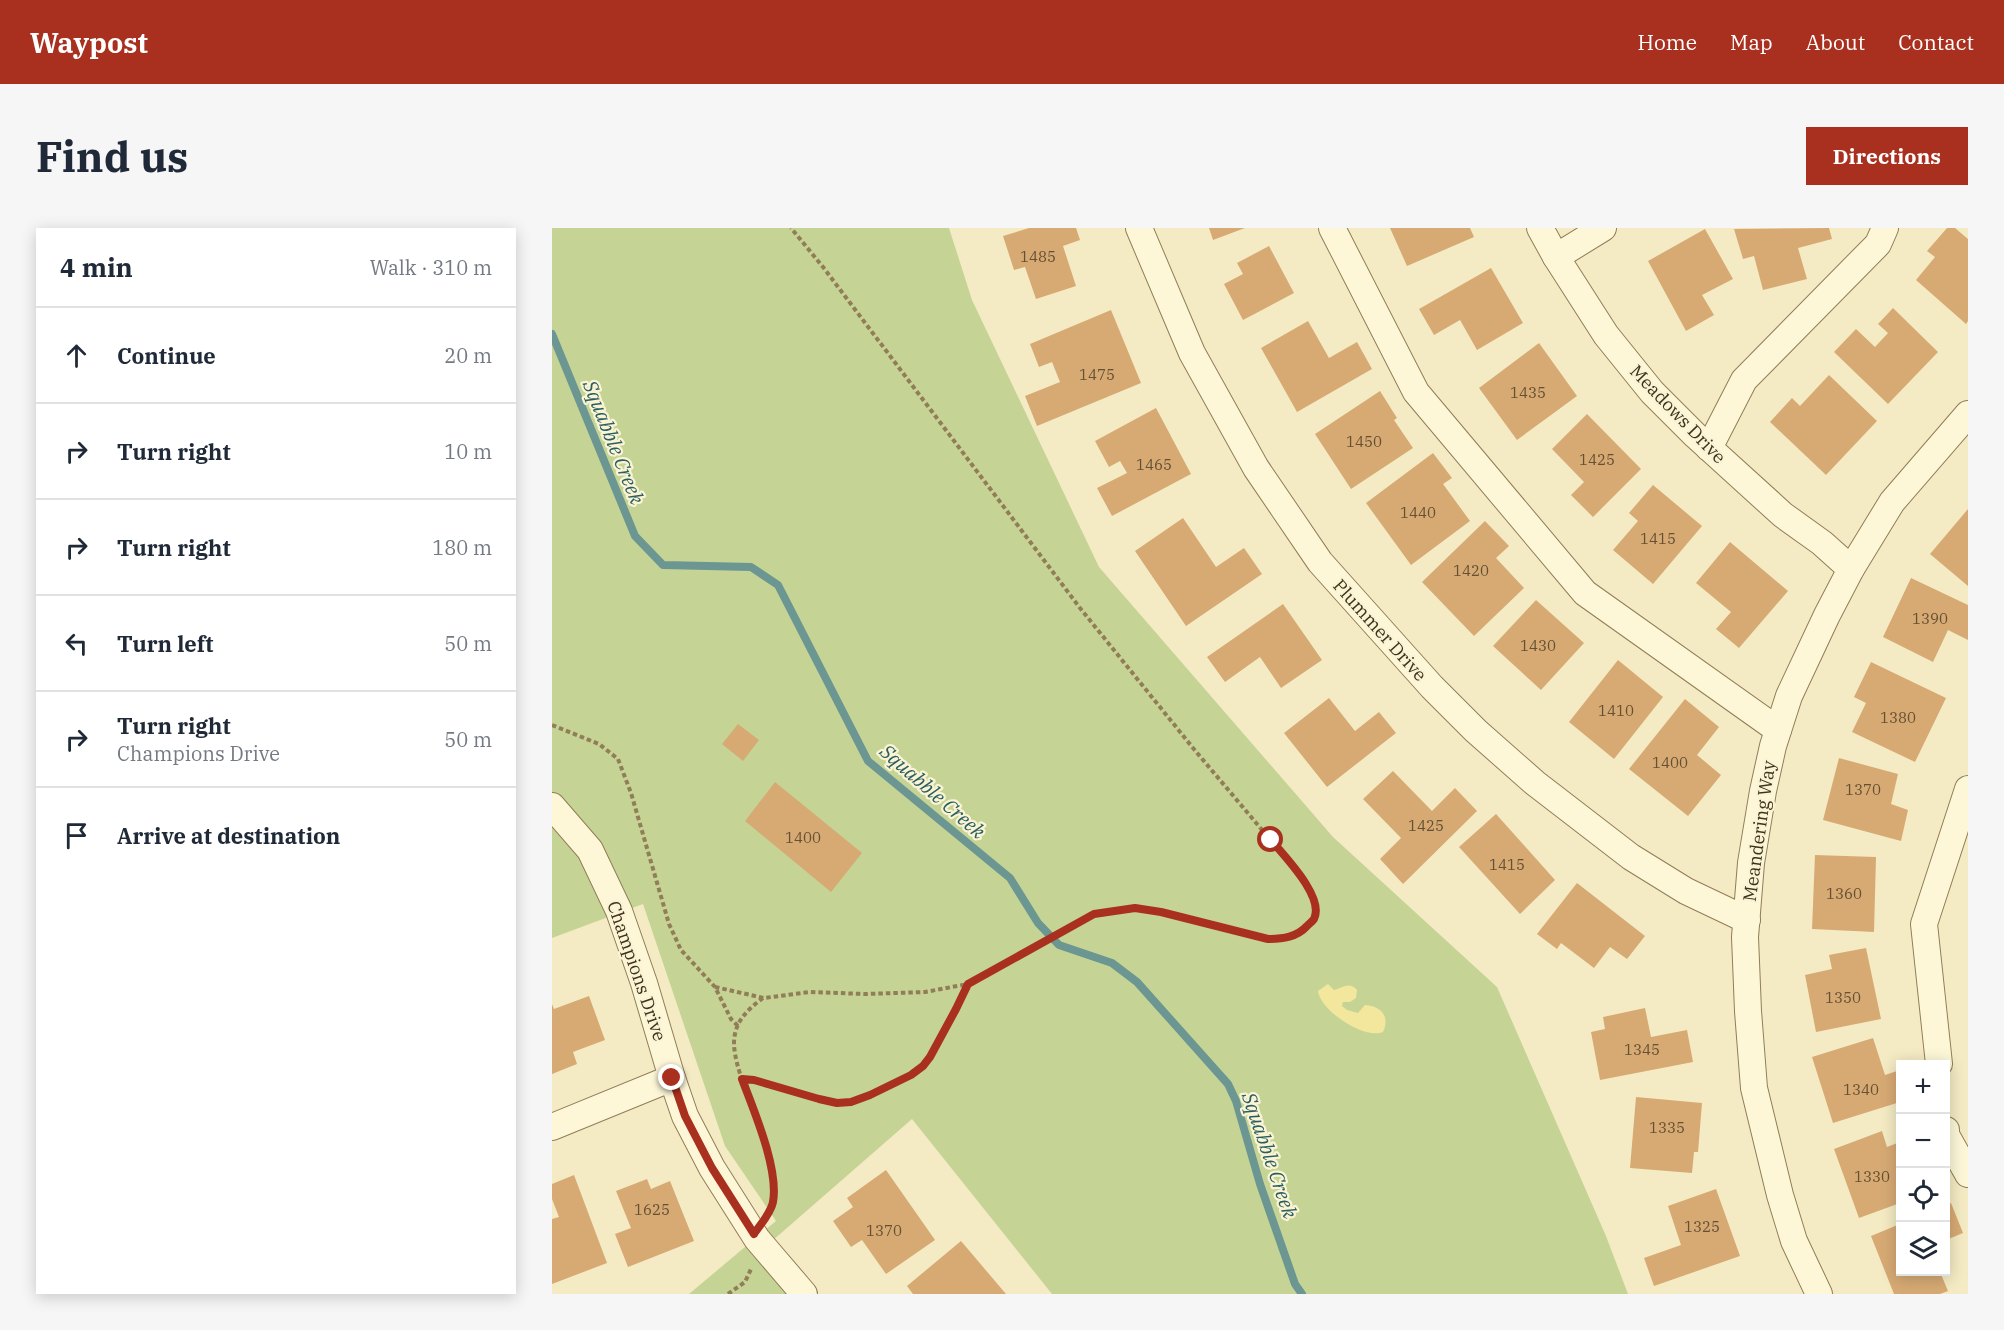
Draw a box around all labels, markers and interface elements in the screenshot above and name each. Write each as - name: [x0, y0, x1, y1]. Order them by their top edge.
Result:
- text: Waypost: [30, 24, 148, 61]
- text: Home: [1637, 28, 1697, 56]
- text: Map: [1730, 28, 1773, 56]
- text: About: [1806, 28, 1865, 56]
- text: Contact: [1898, 28, 1974, 56]
- button: Directions: [1806, 127, 1968, 185]
- text: Find us: [36, 129, 188, 184]
- house number: 1485: [1020, 247, 1056, 266]
- text: 4 min: [60, 250, 133, 284]
- text: Walk · 310 m: [370, 254, 492, 281]
- icon: ahead: [60, 339, 93, 372]
- text: Continue: [117, 341, 216, 370]
- text: 20 m: [444, 342, 492, 369]
- street label: Meadows Drive: [1625, 360, 1731, 468]
- house number: 1475: [1079, 365, 1115, 384]
- water label: Squabble Creek: [576, 375, 651, 508]
- house number: 1435: [1510, 383, 1546, 402]
- house number: 1450: [1346, 432, 1382, 451]
- icon: right: [60, 435, 93, 468]
- text: Turn right: [117, 437, 231, 466]
- text: 10 m: [444, 438, 492, 465]
- house number: 1425: [1579, 450, 1615, 469]
- house number: 1465: [1136, 455, 1172, 474]
- house number: 1440: [1400, 503, 1436, 522]
- house number: 1415: [1640, 529, 1676, 548]
- icon: right: [60, 531, 93, 564]
- text: Turn right: [117, 533, 231, 562]
- text: 180 m: [432, 534, 492, 561]
- house number: 1420: [1453, 561, 1489, 580]
- street label: Plummer Drive: [1328, 574, 1432, 686]
- house number: 1390: [1912, 609, 1948, 628]
- icon: left: [60, 627, 93, 660]
- text: Turn left: [117, 629, 213, 658]
- text: 50 m: [444, 630, 492, 657]
- house number: 1430: [1520, 636, 1556, 655]
- house number: 1410: [1598, 701, 1634, 720]
- house number: 1380: [1880, 708, 1916, 727]
- text: Turn right: [117, 711, 231, 740]
- icon: right: [60, 723, 93, 756]
- text: 50 m: [444, 726, 492, 753]
- water label: Squabble Creek: [874, 737, 992, 845]
- text: Champions Drive: [117, 740, 280, 767]
- house number: 1400: [1652, 753, 1688, 772]
- street label: Meandering Way: [1738, 759, 1780, 903]
- house number: 1370: [1845, 780, 1881, 799]
- house number: 1425: [1408, 816, 1444, 835]
- icon: arrive: [60, 819, 93, 852]
- text: Arrive at destination: [117, 821, 340, 850]
- route start: [1257, 826, 1283, 852]
- house number: 1400: [785, 828, 821, 847]
- house number: 1415: [1489, 855, 1525, 874]
- house number: 1360: [1826, 884, 1862, 903]
- street label: Champions Drive: [602, 898, 672, 1044]
- house number: 1350: [1825, 988, 1861, 1007]
- house number: 1345: [1624, 1040, 1660, 1059]
- map controls: [1896, 1060, 1950, 1276]
- button: +: [1896, 1060, 1950, 1114]
- route end: [658, 1064, 684, 1090]
- house number: 1340: [1843, 1080, 1879, 1099]
- water label: Squabble Creek: [1235, 1087, 1304, 1222]
- button: −: [1896, 1114, 1950, 1168]
- house number: 1335: [1649, 1118, 1685, 1137]
- house number: 1330: [1854, 1167, 1890, 1186]
- button: locate: [1896, 1168, 1950, 1222]
- house number: 1625: [634, 1200, 670, 1219]
- house number: 1325: [1684, 1217, 1720, 1236]
- house number: 1370: [866, 1221, 902, 1240]
- button: layers: [1896, 1222, 1950, 1276]

